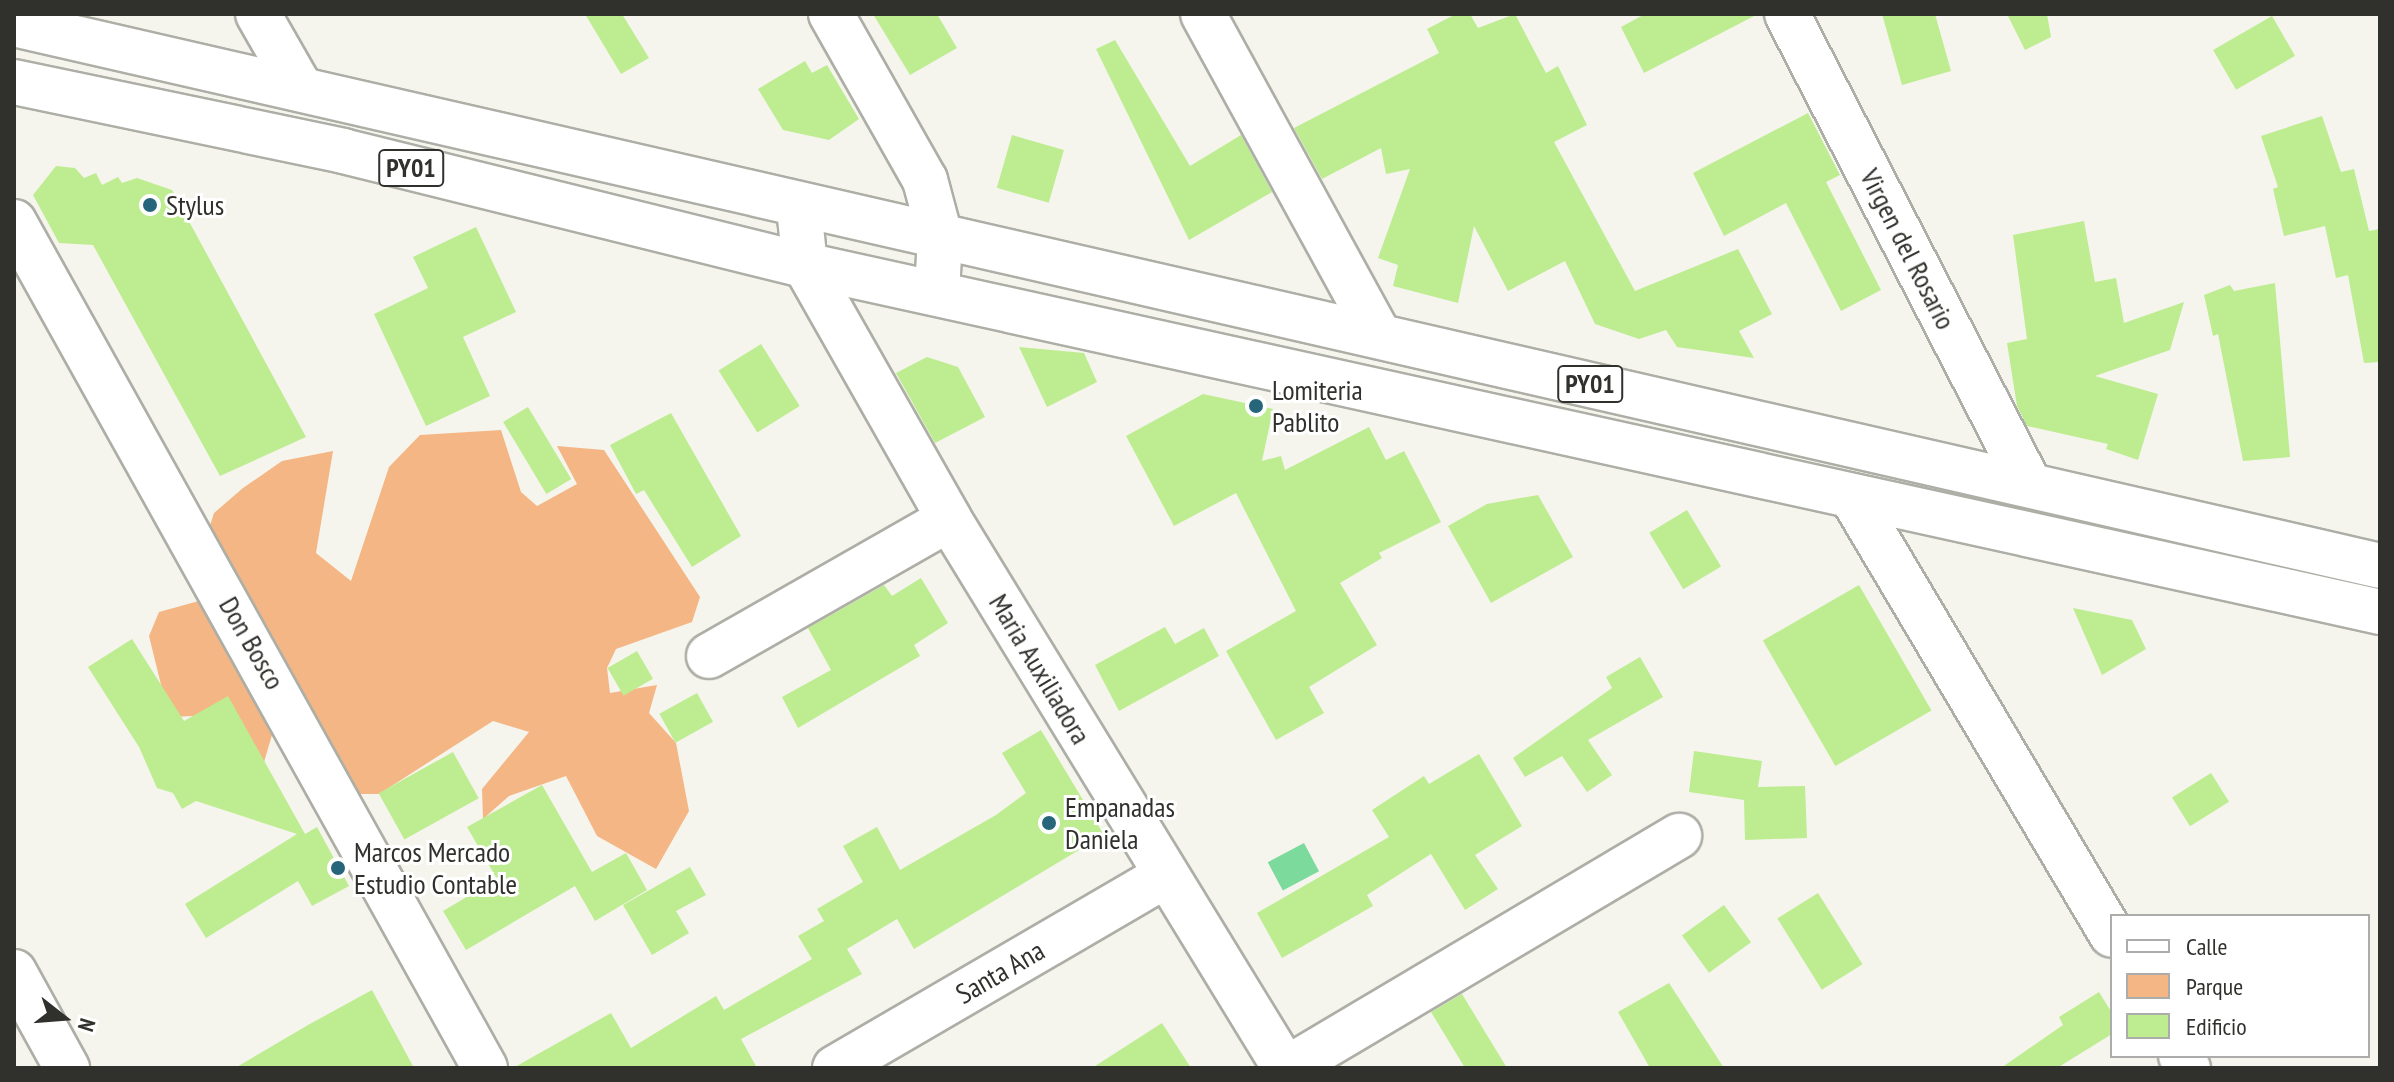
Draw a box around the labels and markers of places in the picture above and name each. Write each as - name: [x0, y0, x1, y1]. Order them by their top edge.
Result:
- place label: Stylus: [166, 188, 224, 222]
- marker: Stylus: [141, 196, 159, 214]
- place label: Lomiteria Pablito: [1272, 373, 1363, 439]
- marker: Lomiteria Pablito: [1247, 397, 1265, 415]
- place label: Empanadas Daniela: [1065, 790, 1175, 856]
- marker: Empanadas Daniela: [1040, 814, 1058, 832]
- place label: Marcos Mercado Estudio Contable: [354, 835, 517, 901]
- marker: Marcos Mercado Estudio Contable: [329, 859, 347, 877]

